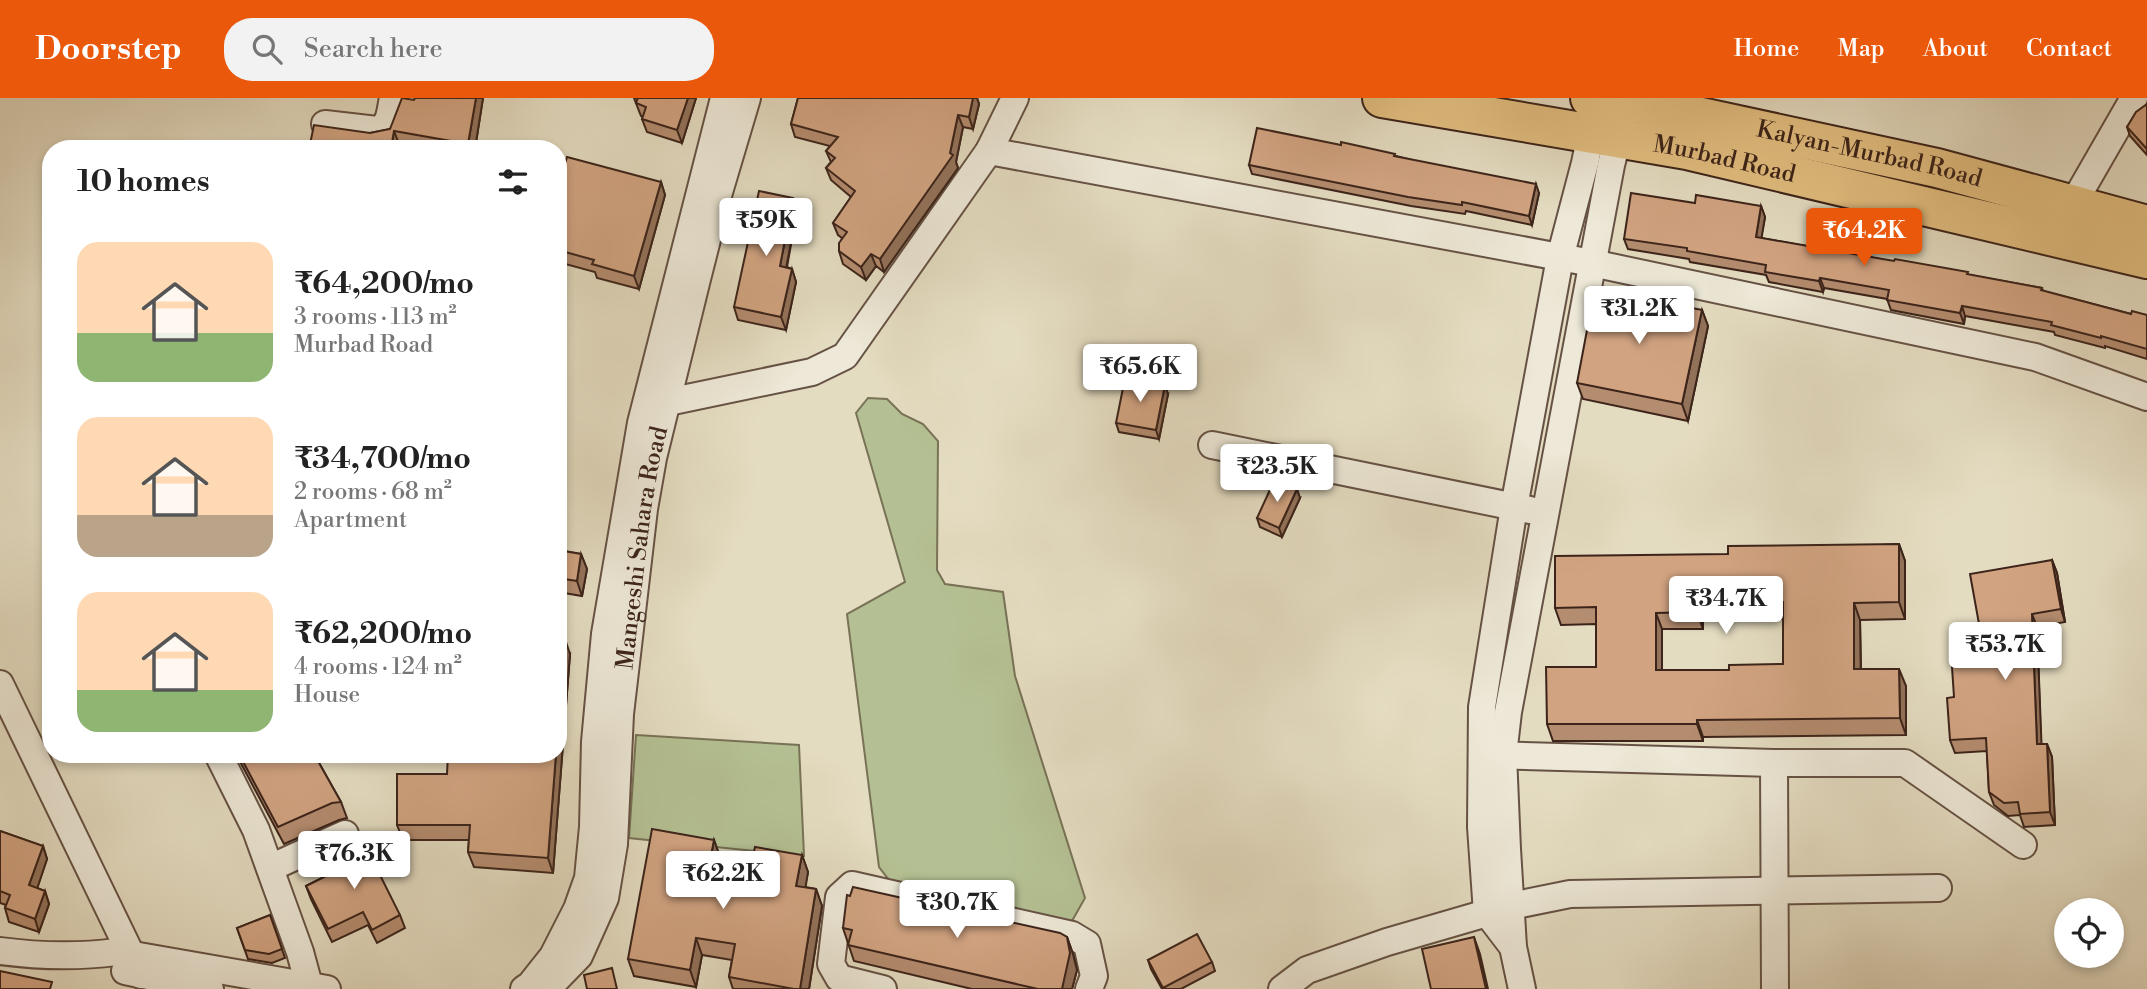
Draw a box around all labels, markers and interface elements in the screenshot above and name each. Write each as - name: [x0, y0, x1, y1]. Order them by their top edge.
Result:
- search box: [224, 18, 714, 81]
- text: Doorstep: [35, 29, 182, 70]
- icon: search: [248, 30, 286, 68]
- text: Search here: [304, 33, 443, 65]
- text: Home: [1734, 34, 1799, 64]
- text: Map: [1837, 34, 1885, 64]
- text: About: [1923, 34, 1988, 64]
- text: Contact: [2026, 34, 2112, 64]
- street label: Kalyan-Murbad Road: [1753, 114, 1986, 195]
- street label: Murbad Road: [1651, 129, 1799, 190]
- text: 10 homes: [77, 163, 210, 201]
- icon: filters: [494, 163, 532, 201]
- pin: ₹59K: [725, 198, 807, 258]
- text: ₹59K: [735, 207, 797, 235]
- pin: ₹64.2K: [1807, 208, 1921, 268]
- text: ₹64.2K: [1822, 217, 1906, 245]
- text: ₹64,200/mo: [294, 265, 474, 303]
- icon: home: [133, 270, 217, 354]
- pin: ₹31.2K: [1582, 286, 1696, 346]
- text: ₹31.2K: [1600, 295, 1678, 323]
- text: 3 rooms · 113 m²: [294, 303, 457, 331]
- text: Murbad Road: [294, 331, 433, 359]
- pin: ₹65.6K: [1083, 344, 1197, 404]
- text: ₹65.6K: [1099, 353, 1181, 381]
- street label: Mangeshi Sahara Road: [610, 423, 675, 671]
- text: ₹34,700/mo: [294, 440, 471, 478]
- pin: ₹23.5K: [1220, 444, 1334, 504]
- icon: home: [133, 445, 217, 529]
- text: ₹23.5K: [1236, 453, 1318, 481]
- text: 2 rooms · 68 m²: [294, 478, 452, 506]
- text: Apartment: [294, 506, 407, 534]
- pin: ₹34.7K: [1669, 576, 1783, 636]
- text: ₹34.7K: [1685, 585, 1767, 613]
- text: ₹62,200/mo: [294, 615, 472, 653]
- icon: home: [133, 620, 217, 704]
- pin: ₹53.7K: [1948, 622, 2062, 682]
- text: ₹53.7K: [1965, 631, 2045, 659]
- text: 4 rooms · 124 m²: [294, 653, 462, 681]
- text: House: [294, 681, 360, 709]
- pin: ₹76.3K: [297, 832, 411, 891]
- text: ₹76.3K: [314, 840, 394, 868]
- pin: ₹62.2K: [666, 852, 780, 911]
- text: ₹62.2K: [682, 860, 764, 888]
- pin: ₹30.7K: [900, 880, 1014, 940]
- text: ₹30.7K: [916, 889, 998, 917]
- map controls: [2054, 898, 2124, 968]
- button: locate: [2054, 898, 2124, 968]

